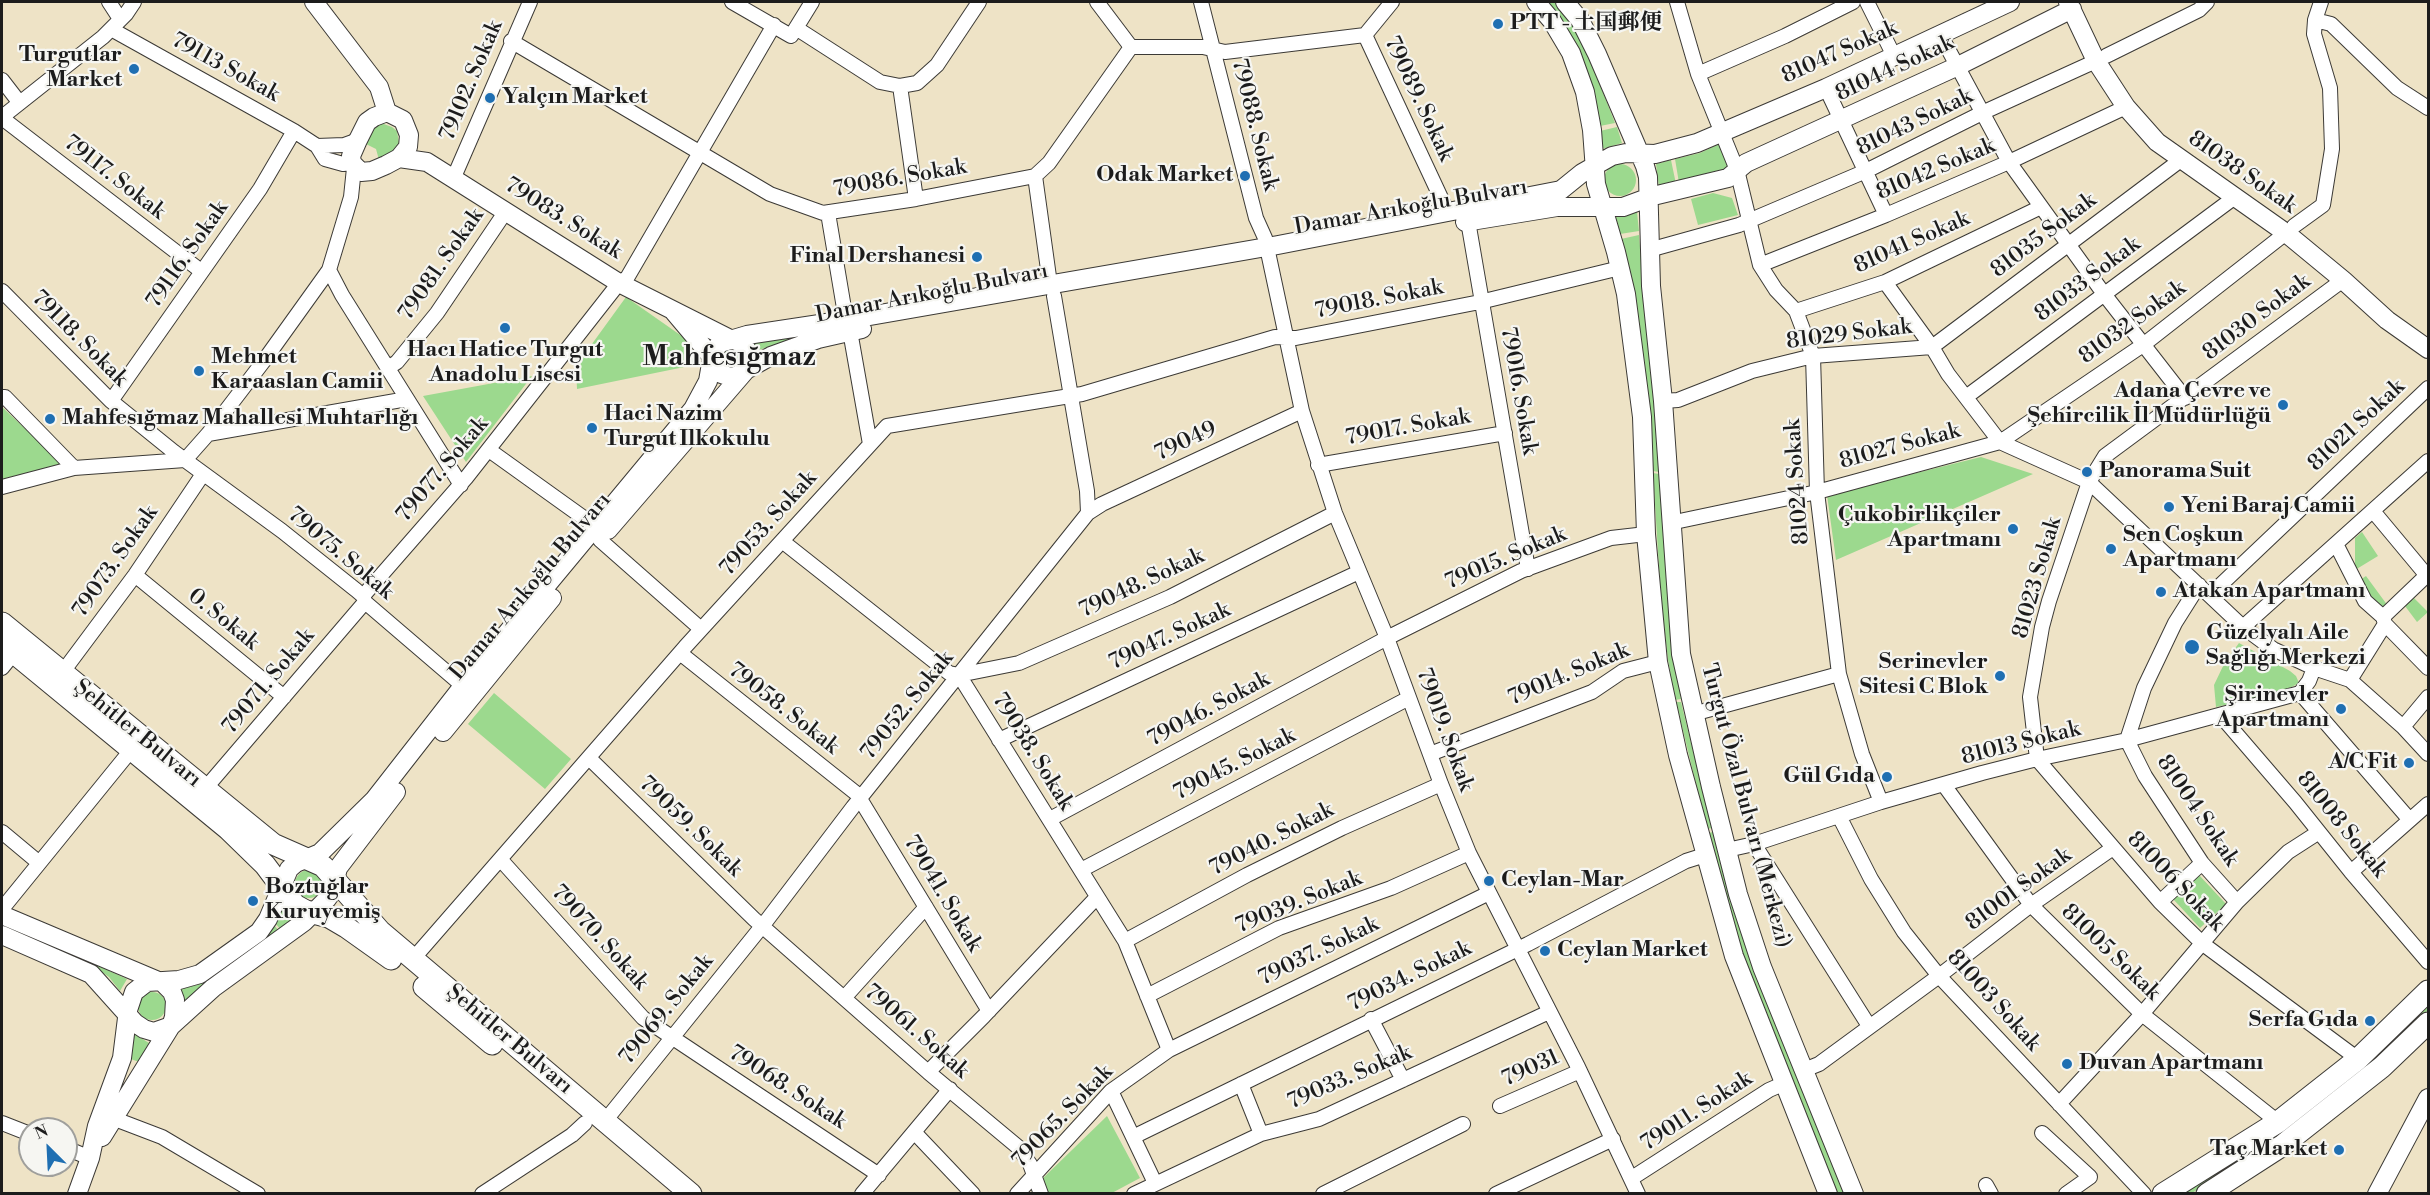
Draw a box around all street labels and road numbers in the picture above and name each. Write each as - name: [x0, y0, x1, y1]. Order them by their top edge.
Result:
- street label: 81047 Sokak: [1778, 16, 1902, 90]
- street label: 79102. Sokak: [435, 17, 509, 145]
- street label: 79113 Sokak: [166, 27, 284, 109]
- street label: 81044 Sokak: [1832, 30, 1958, 108]
- street label: 79089. Sokak: [1378, 32, 1458, 166]
- street label: 79088. Sokak: [1225, 56, 1283, 194]
- street label: 81043 Sokak: [1853, 84, 1977, 162]
- street label: 81038 Sokak: [2183, 126, 2301, 220]
- street label: 79117. Sokak: [58, 130, 170, 226]
- street label: 81042 Sokak: [1873, 133, 1999, 207]
- street label: 79086. Sokak: [831, 154, 969, 204]
- street label: 79083. Sokak: [499, 172, 627, 266]
- street label: Damar Arıkoğlu Bulvarı: [1292, 174, 1530, 242]
- street label: 81035 Sokak: [1986, 188, 2102, 284]
- street label: 79116. Sokak: [141, 196, 235, 314]
- street label: 79081. Sokak: [394, 204, 490, 326]
- street label: 81041 Sokak: [1850, 206, 1974, 280]
- street label: 81033 Sokak: [2030, 232, 2146, 328]
- street label: Damar Arıkoğlu Bulvarı: [813, 258, 1051, 330]
- street label: 81030 Sokak: [2198, 269, 2316, 367]
- street label: 79018. Sokak: [1313, 275, 1445, 325]
- street label: 81032 Sokak: [2075, 275, 2191, 371]
- street label: 79118. Sokak: [25, 285, 133, 393]
- street label: 81029 Sokak: [1785, 314, 1913, 356]
- street label: 79016. Sokak: [1494, 325, 1542, 457]
- street label: 81021 Sokak: [2303, 375, 2411, 477]
- street label: 79017. Sokak: [1344, 404, 1472, 452]
- street label: 79077. Sokak: [391, 412, 495, 528]
- street label: 79049: [1151, 416, 1221, 468]
- street label: 81024 Sokak: [1780, 418, 1816, 546]
- street label: 81027 Sokak: [1837, 418, 1963, 476]
- street label: 79053. Sokak: [715, 466, 823, 582]
- street label: Damar Arıkoğlu Bulvarı: [445, 488, 617, 686]
- street label: 79073. Sokak: [68, 501, 164, 623]
- street label: 79075. Sokak: [282, 502, 398, 606]
- street label: 81023 Sokak: [2008, 514, 2068, 642]
- street label: 79015. Sokak: [1442, 522, 1570, 596]
- street label: 79048. Sokak: [1075, 544, 1209, 624]
- street label: 0. Sokak: [182, 583, 264, 657]
- street label: 79047. Sokak: [1105, 597, 1235, 677]
- street label: 79071. Sokak: [217, 624, 321, 740]
- street label: 79014. Sokak: [1504, 638, 1634, 712]
- street label: 79052. Sokak: [856, 646, 960, 766]
- street label: 79058. Sokak: [722, 657, 844, 761]
- street label: Turgut Özal Bulvarı (Merkezi): [1694, 661, 1796, 951]
- street label: 79019. Sokak: [1409, 665, 1479, 795]
- street label: 79046. Sokak: [1143, 667, 1275, 753]
- street label: Şehitler Bulvarı: [68, 674, 206, 794]
- street label: 79038. Sokak: [985, 688, 1079, 816]
- street label: 81013 Sokak: [1959, 716, 2083, 772]
- street label: 79045. Sokak: [1170, 723, 1300, 807]
- street label: 81004 Sokak: [2150, 750, 2244, 872]
- street label: 81008 Sokak: [2290, 767, 2392, 883]
- street label: 79059. Sokak: [633, 771, 747, 883]
- street label: 79040. Sokak: [1206, 797, 1338, 883]
- street label: 81006 Sokak: [2121, 827, 2229, 937]
- street label: 79041. Sokak: [897, 831, 987, 957]
- street label: 81001 Sokak: [1961, 843, 2077, 937]
- street label: 79039. Sokak: [1232, 866, 1366, 940]
- street label: 79070. Sokak: [545, 880, 653, 996]
- street label: 81005 Sokak: [2055, 899, 2165, 1007]
- street label: 79037. Sokak: [1255, 912, 1383, 992]
- street label: 79034. Sokak: [1344, 936, 1476, 1018]
- street label: 81003 Sokak: [1941, 945, 2045, 1057]
- street label: 79069. Sokak: [614, 949, 720, 1071]
- street label: Şehitler Bulvarı: [440, 979, 578, 1101]
- street label: 79061. Sokak: [858, 979, 974, 1085]
- street label: 79068. Sokak: [723, 1040, 851, 1136]
- street label: 79033. Sokak: [1284, 1040, 1416, 1116]
- street label: 79031: [1498, 1045, 1564, 1093]
- street label: 79065. Sokak: [1007, 1060, 1119, 1174]
- street label: 79011. Sokak: [1636, 1066, 1758, 1158]

